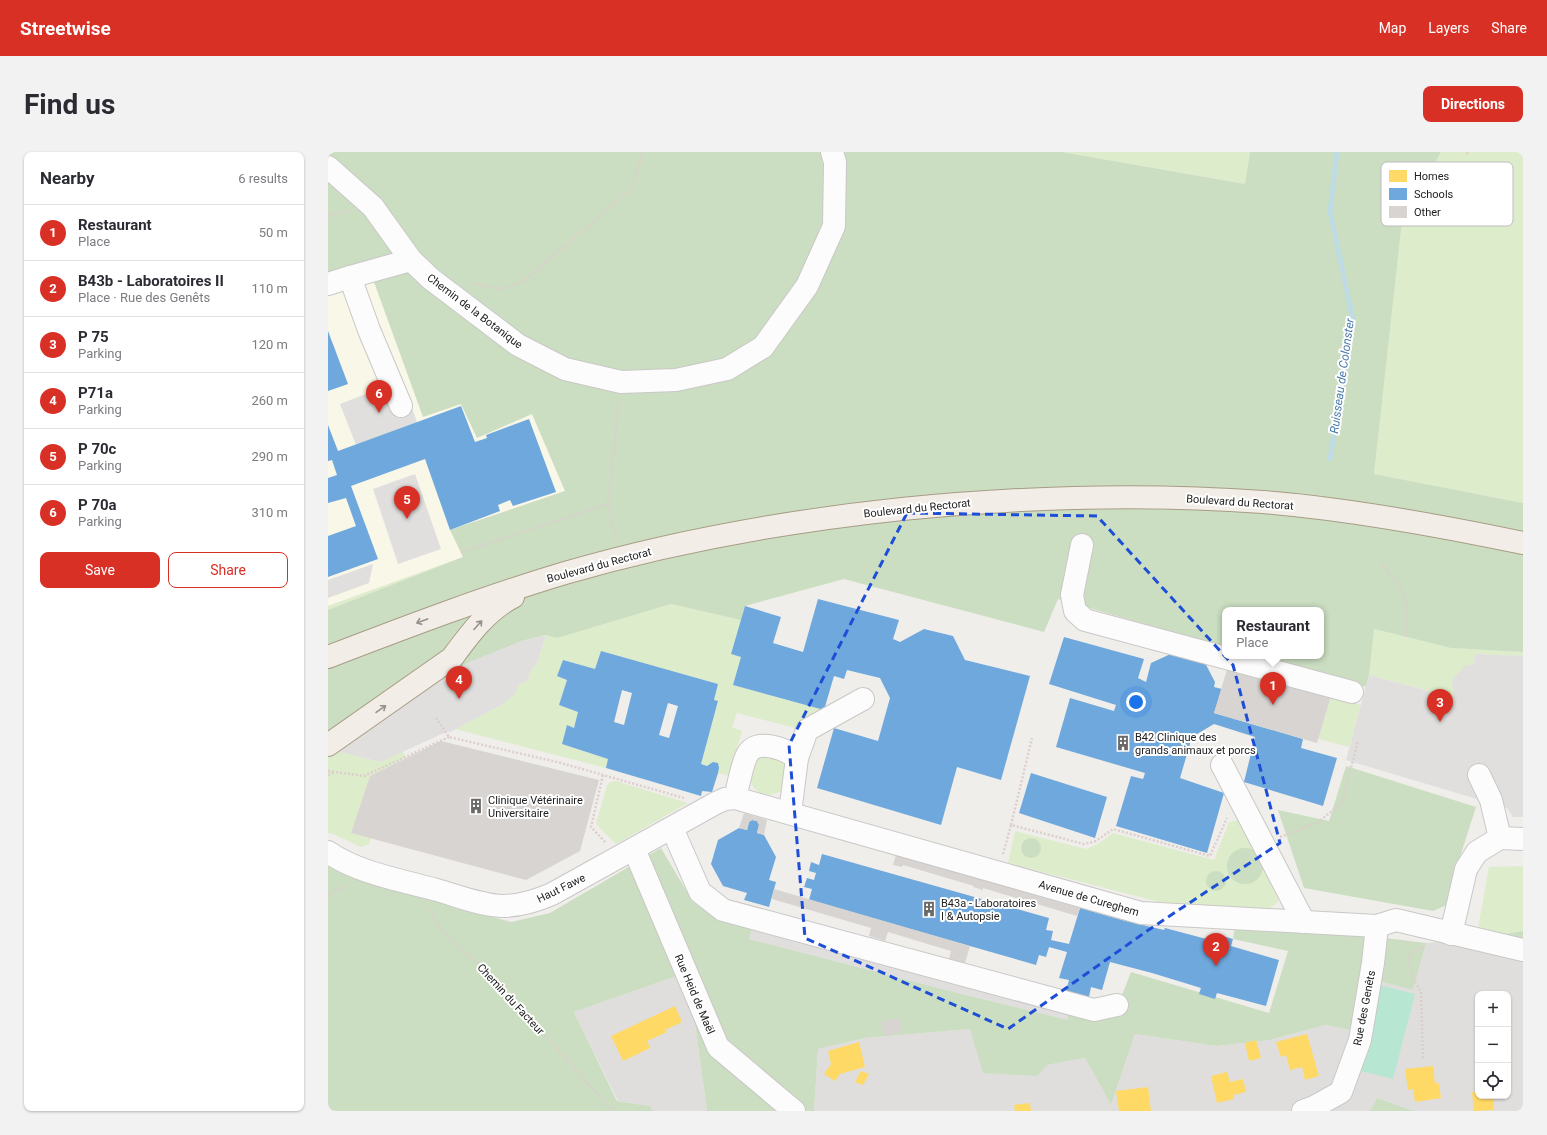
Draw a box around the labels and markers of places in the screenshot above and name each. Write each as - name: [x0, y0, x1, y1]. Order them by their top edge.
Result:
- pin: 6: [366, 380, 392, 413]
- pin: 5: [394, 486, 420, 519]
- pin: 4: [446, 666, 472, 699]
- pin: 1: [1260, 672, 1286, 705]
- pin: 3: [1427, 689, 1453, 722]
- place label: B42 Clinique des grands animaux et porcs: [1135, 731, 1256, 757]
- building icon: B42 Clinique des grands animaux et porcs: [1114, 734, 1132, 752]
- place label: Clinique Vétérinaire Universitaire: [488, 794, 583, 820]
- building icon: Clinique Vétérinaire Universitaire: [467, 797, 485, 815]
- place label: B43a - Laboratoires I & Autopsie: [941, 897, 1036, 923]
- building icon: B43a - Laboratoires I & Autopsie: [920, 900, 938, 918]
- pin: 2: [1203, 933, 1229, 966]

